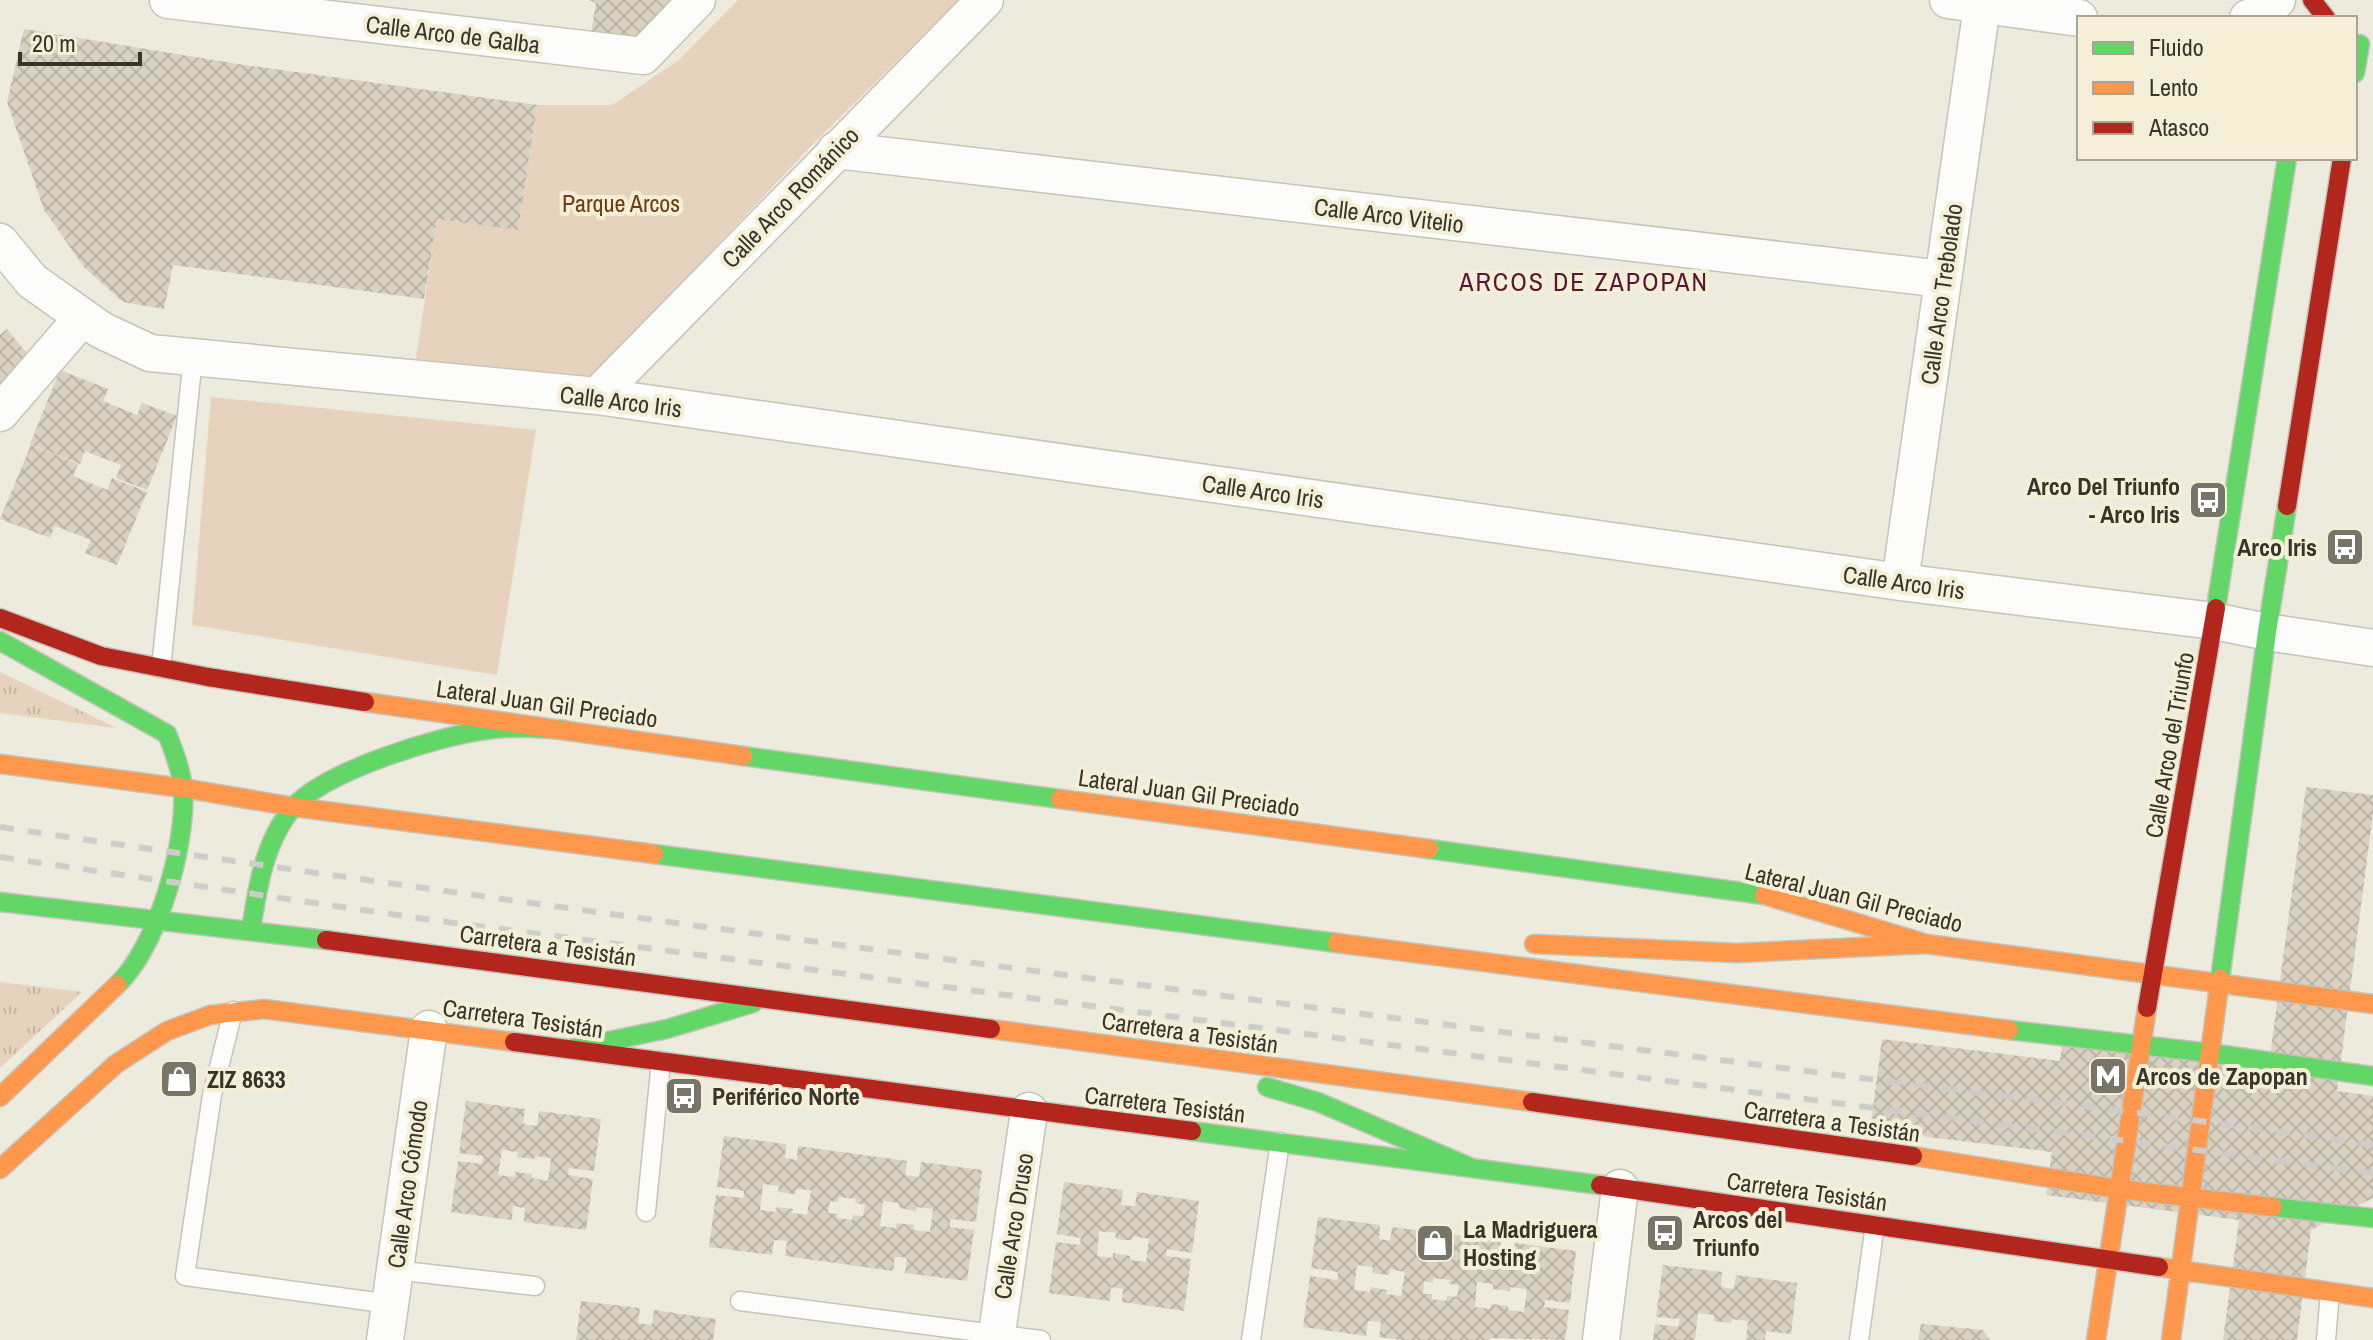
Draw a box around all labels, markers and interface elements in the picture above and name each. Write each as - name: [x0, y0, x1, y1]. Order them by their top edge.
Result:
- street label: Calle Arco de Galba: [364, 7, 542, 61]
- scale bar: [20, 16, 140, 66]
- legend: [2077, 16, 2357, 160]
- text: 20 m: [32, 27, 76, 59]
- text: Fluido: [2149, 31, 2204, 63]
- text: Lento: [2149, 71, 2198, 103]
- text: Atasco: [2148, 111, 2209, 143]
- street label: Calle Arco Románico: [714, 119, 866, 275]
- park label: Parque Arcos: [562, 187, 680, 219]
- street label: Calle Arco Vitelio: [1312, 190, 1466, 240]
- street label: Calle Arco Trebolado: [1912, 201, 1970, 387]
- district label: ARCOS DE ZAPOPAN: [1458, 264, 1709, 299]
- street label: Calle Arco Iris: [558, 378, 684, 424]
- street label: Calle Arco Iris: [1200, 467, 1326, 515]
- place label: Arco Del Triunfo - Arco Iris: [2027, 470, 2180, 530]
- bus stop icon: Arco Del Triunfo - Arco Iris: [2187, 479, 2229, 521]
- bus stop icon: Arco Iris: [2324, 526, 2366, 568]
- place label: Arco Iris: [2237, 531, 2317, 563]
- street label: Calle Arco Iris: [1841, 558, 1967, 606]
- street label: Calle Arco del Triunfo: [2137, 650, 2201, 840]
- street label: Lateral Juan Gil Preciado: [434, 672, 660, 734]
- street label: Lateral Juan Gil Preciado: [1076, 761, 1302, 823]
- street label: Lateral Juan Gil Preciado: [1742, 854, 1966, 940]
- street label: Carretera a Tesistán: [458, 917, 638, 973]
- street label: Carretera Tesistán: [441, 991, 605, 1045]
- street label: Carretera a Tesistán: [1100, 1004, 1280, 1060]
- metro station icon: Arcos de Zapopan: [2087, 1055, 2129, 1097]
- shop icon: ZIZ 8633: [158, 1058, 200, 1100]
- place label: Arcos de Zapopan: [2136, 1060, 2308, 1092]
- place label: ZIZ 8633: [207, 1063, 286, 1095]
- bus stop icon: Periférico Norte: [663, 1075, 705, 1117]
- street label: Carretera Tesistán: [1083, 1078, 1247, 1130]
- place label: Periférico Norte: [712, 1080, 860, 1112]
- street label: Carretera a Tesistán: [1742, 1093, 1922, 1149]
- street label: Calle Arco Cómodo: [379, 1098, 435, 1270]
- street label: Calle Arco Druso: [986, 1151, 1040, 1301]
- street label: Carretera Tesistán: [1725, 1164, 1889, 1218]
- place label: Arcos del Triunfo: [1693, 1203, 1783, 1263]
- bus stop icon: Arcos del Triunfo: [1644, 1212, 1686, 1254]
- place label: La Madriguera Hosting: [1463, 1213, 1598, 1273]
- shop icon: La Madriguera Hosting: [1414, 1222, 1456, 1264]

